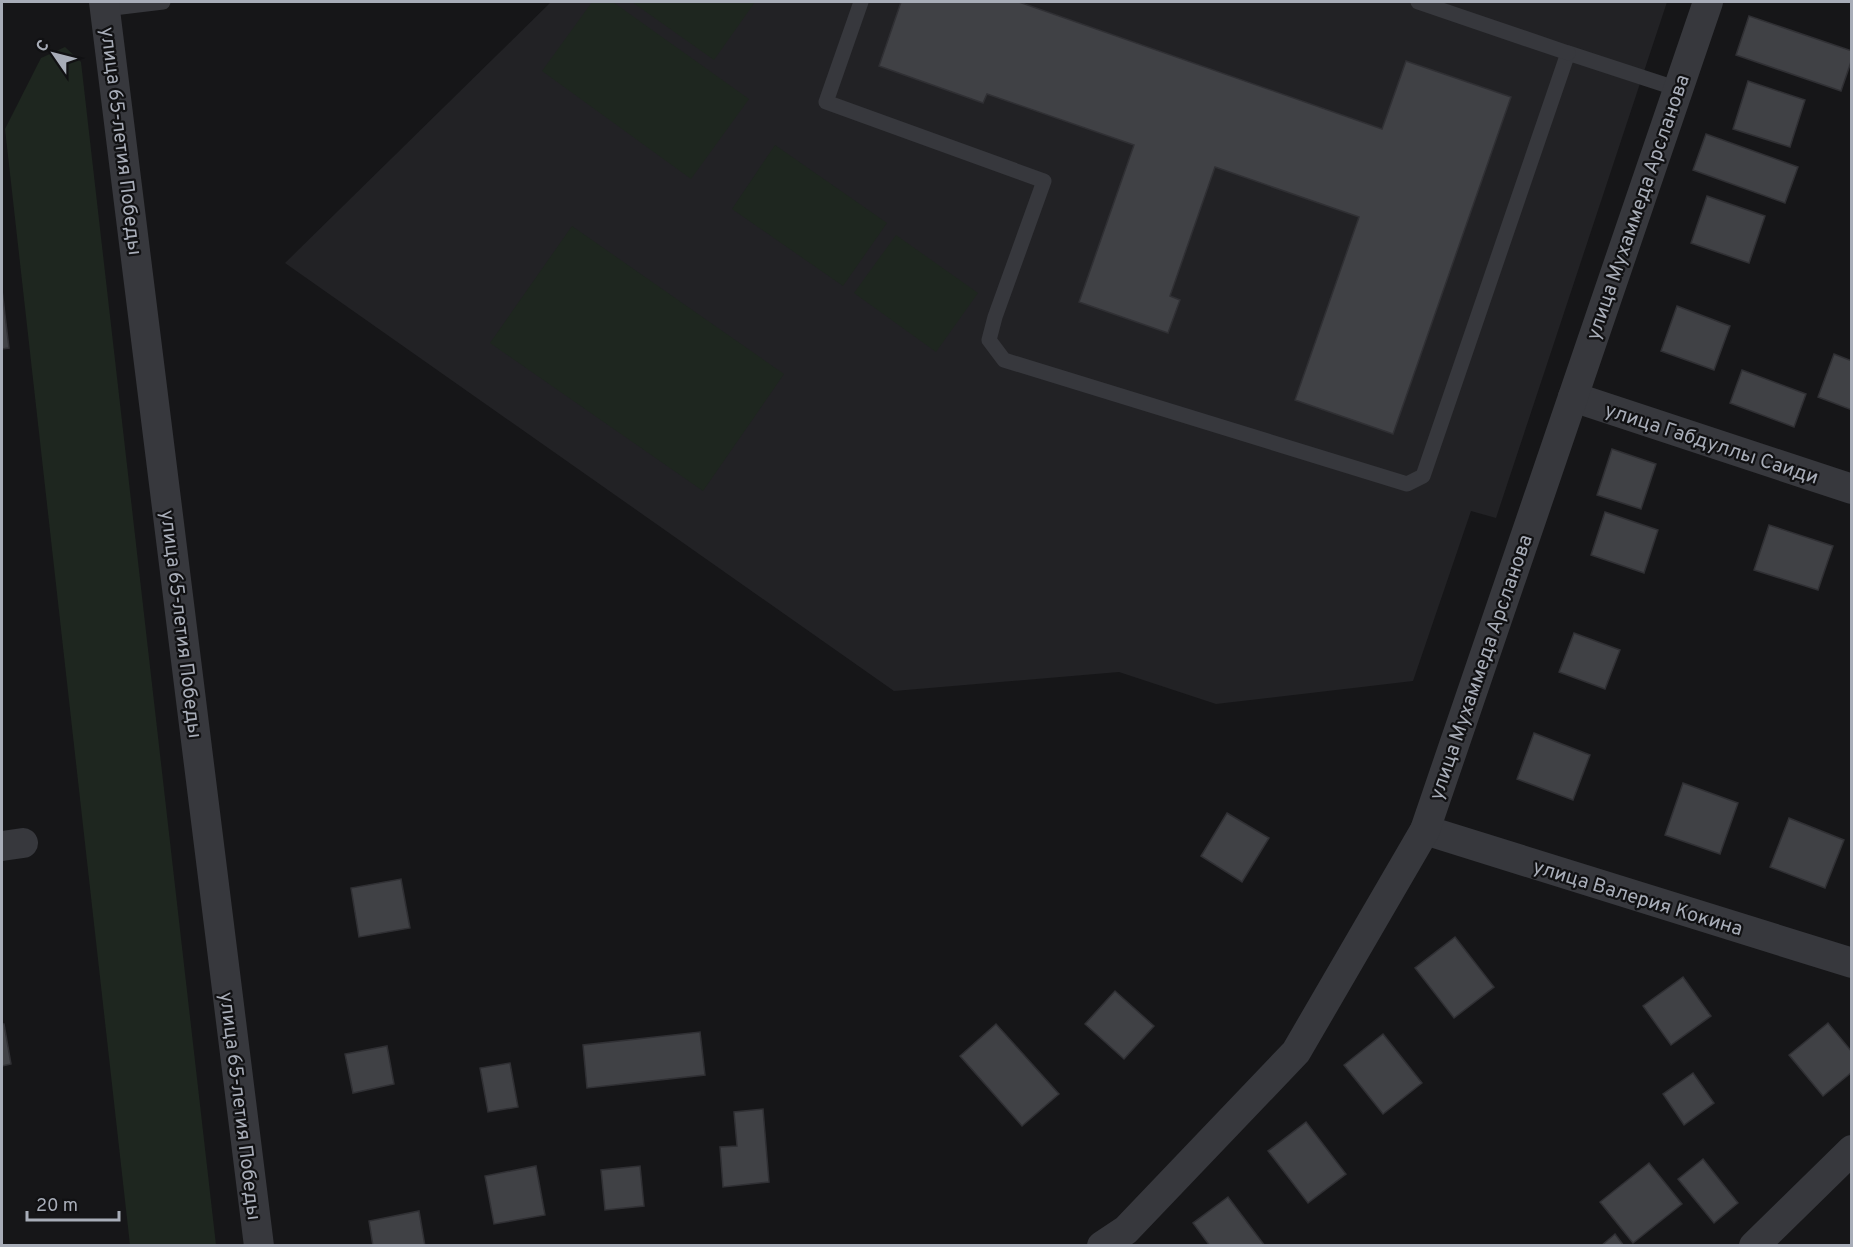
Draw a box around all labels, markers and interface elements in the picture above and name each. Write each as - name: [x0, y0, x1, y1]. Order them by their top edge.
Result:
- north arrow: [24, 24, 84, 84]
- street label: улица 65-летия Победы: [93, 26, 147, 257]
- text: С: [32, 37, 54, 56]
- street label: улица Мухаммеда Арсланова: [1581, 71, 1697, 344]
- street label: улица Габдуллы Саиди: [1601, 398, 1822, 492]
- street label: улица 65-летия Победы: [153, 509, 207, 740]
- street label: улица Мухаммеда Арсланова: [1424, 531, 1540, 804]
- street label: улица Валерия Кокина: [1529, 855, 1746, 943]
- street label: улица 65-летия Победы: [212, 991, 266, 1222]
- scale bar: [27, 1184, 118, 1222]
- text: 20 m: [36, 1195, 78, 1218]

